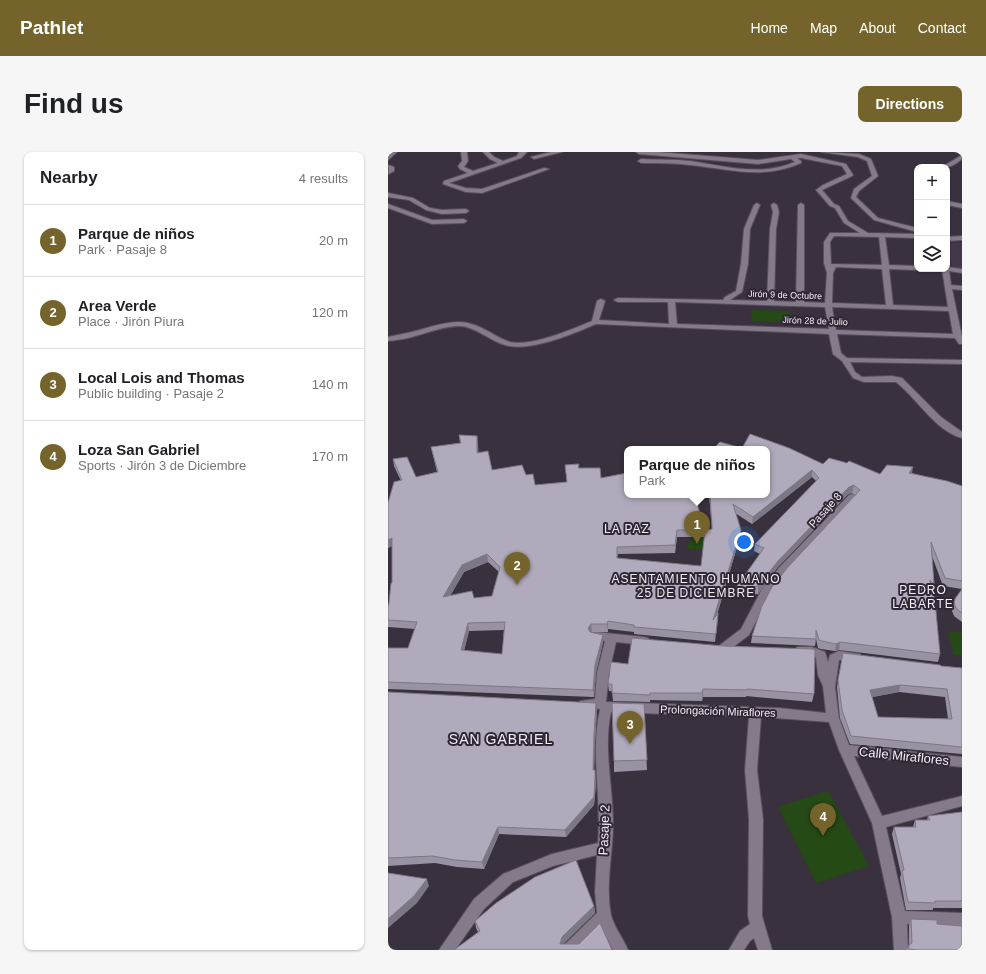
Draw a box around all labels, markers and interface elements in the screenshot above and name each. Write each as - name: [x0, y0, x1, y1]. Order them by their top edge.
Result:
- text: Pathlet: [20, 17, 83, 38]
- text: Home: [751, 20, 788, 36]
- text: Map: [810, 20, 837, 36]
- text: About: [859, 20, 896, 36]
- text: Contact: [918, 20, 966, 36]
- button: Directions: [858, 86, 962, 122]
- text: Find us: [24, 88, 124, 119]
- map controls: [914, 164, 950, 272]
- button: +: [914, 164, 950, 200]
- text: Nearby: [40, 168, 98, 187]
- text: 4 results: [299, 171, 348, 186]
- button: −: [914, 200, 950, 236]
- text: Parque de niños: [78, 225, 195, 242]
- text: 1: [49, 233, 57, 248]
- text: 20 m: [319, 233, 348, 248]
- button: layers: [914, 236, 950, 272]
- text: Park · Pasaje 8: [78, 242, 167, 257]
- street label: Jirón 9 de Octubre: [748, 289, 822, 301]
- text: Area Verde: [78, 297, 156, 314]
- text: 2: [49, 305, 57, 320]
- text: 120 m: [312, 305, 348, 320]
- text: Place · Jirón Piura: [78, 314, 184, 329]
- street label: Jirón 28 de Julio: [782, 315, 848, 327]
- text: Local Lois and Thomas: [78, 369, 245, 386]
- text: 3: [49, 377, 57, 392]
- text: 140 m: [312, 377, 348, 392]
- text: Public building · Pasaje 2: [78, 386, 224, 401]
- text: Loza San Gabriel: [78, 441, 200, 458]
- popup: [624, 446, 770, 498]
- text: 4: [49, 449, 57, 464]
- text: 170 m: [312, 449, 348, 464]
- text: Parque de niños: [639, 456, 755, 473]
- text: Sports · Jirón 3 de Diciembre: [78, 458, 246, 473]
- text: Park: [639, 473, 665, 488]
- street label: Pasaje 8: [806, 490, 844, 530]
- pin: 1: [684, 511, 710, 544]
- district label: LA PAZ: [604, 522, 650, 536]
- your location: [734, 532, 754, 552]
- pin: 2: [504, 552, 530, 585]
- district label: ASENTAMIENTO HUMANO 25 DE DICIEMBRE: [611, 572, 781, 600]
- district label: PEDRO LABARTE: [892, 583, 954, 611]
- street label: Prolongación Miraflores: [660, 703, 776, 719]
- pin: 3: [617, 711, 643, 744]
- district label: SAN GABRIEL: [449, 731, 553, 747]
- street label: Calle Miraflores: [858, 744, 950, 768]
- pin: 4: [810, 803, 836, 836]
- street label: Pasaje 2: [596, 804, 612, 856]

